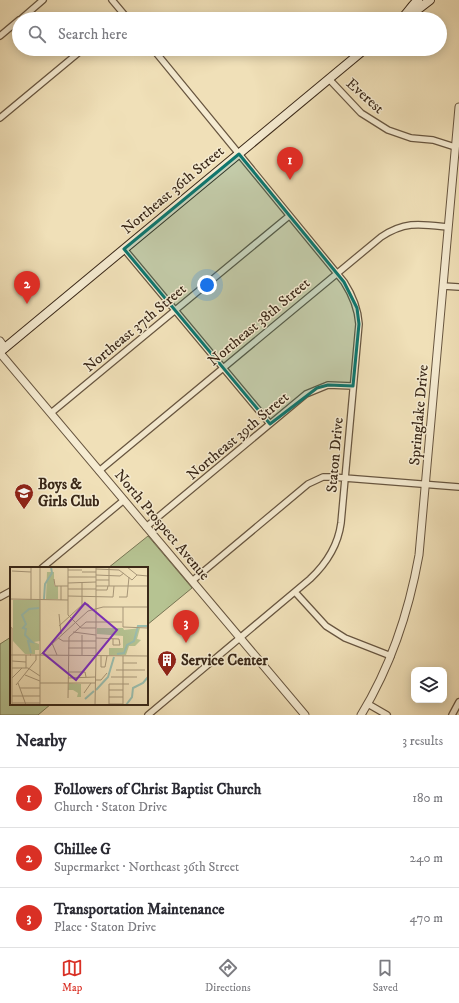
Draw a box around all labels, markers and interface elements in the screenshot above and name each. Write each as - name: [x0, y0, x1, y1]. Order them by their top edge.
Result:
- search box: [12, 12, 447, 56]
- icon: search: [26, 23, 48, 45]
- text: Search here: [58, 25, 127, 44]
- street label: Everest: [342, 74, 388, 118]
- street label: Northeast 36th Street: [118, 142, 228, 238]
- pin: 1: [277, 147, 303, 180]
- pin: 2: [14, 271, 40, 304]
- street label: Northeast 38th Street: [204, 274, 314, 370]
- your location: [197, 275, 217, 295]
- street label: Northeast 37th Street: [80, 279, 190, 376]
- street label: Springlake Drive: [405, 364, 433, 466]
- street label: Northeast 39th Street: [183, 388, 293, 484]
- street label: Staton Drive: [322, 417, 348, 493]
- street label: North Prospect Avenue: [110, 466, 214, 584]
- place label: Boys & Girls Club: [38, 475, 99, 511]
- school or university icon: Boys & Girls Club: [13, 482, 35, 510]
- inset map: [10, 567, 148, 705]
- pin: 3: [173, 610, 199, 643]
- building icon: Service Center: [156, 649, 178, 677]
- place label: Service Center: [181, 651, 268, 670]
- map controls: [411, 667, 447, 703]
- button: layers: [411, 667, 447, 703]
- text: Nearby: [16, 730, 66, 752]
- text: 3 results: [402, 733, 443, 749]
- text: Followers of Christ Baptist Church: [54, 780, 261, 799]
- text: 1: [27, 790, 31, 806]
- text: 180 m: [412, 790, 443, 806]
- text: Church · Staton Drive: [54, 799, 167, 815]
- text: Chillee G: [54, 840, 111, 859]
- text: 2: [26, 850, 32, 866]
- text: 240 m: [410, 850, 443, 866]
- text: Supermarket · Northeast 36th Street: [54, 859, 239, 875]
- text: Transportation Maintenance: [54, 900, 225, 919]
- text: 3: [27, 910, 31, 926]
- text: 470 m: [410, 910, 443, 926]
- text: Place · Staton Drive: [54, 919, 156, 935]
- tab: Map: [61, 957, 83, 995]
- tab: Directions: [205, 957, 251, 995]
- tab: Saved: [373, 957, 398, 995]

